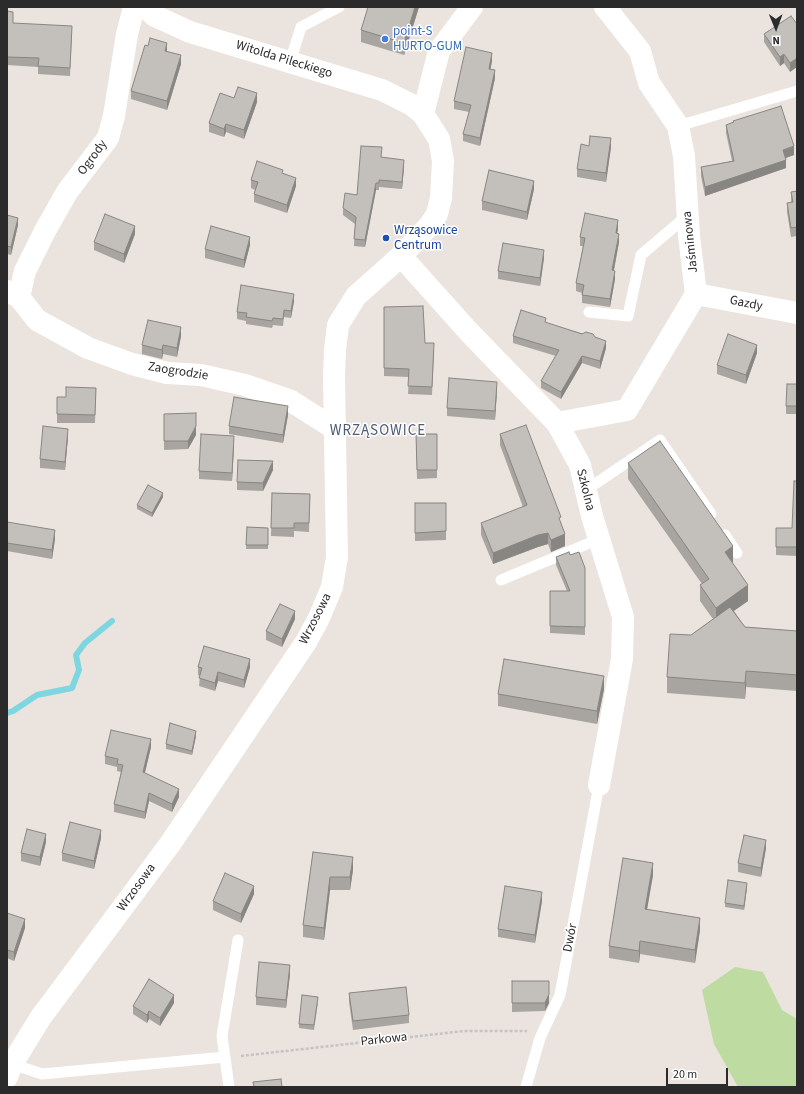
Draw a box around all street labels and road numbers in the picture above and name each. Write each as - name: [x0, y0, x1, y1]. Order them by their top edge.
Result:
- street label: Witolda Pileckiego: [234, 38, 334, 82]
- street label: Ogrody: [75, 137, 111, 179]
- street label: Jaśminowa: [680, 210, 702, 274]
- street label: Gazdy: [728, 293, 764, 315]
- street label: Zaogrodzie: [147, 360, 209, 384]
- street label: Szkolna: [572, 467, 598, 513]
- street label: Wrzosowa: [296, 591, 336, 647]
- street label: Wrzosowa: [114, 861, 160, 915]
- street label: Dwór: [561, 922, 581, 954]
- street label: Parkowa: [360, 1030, 408, 1050]

